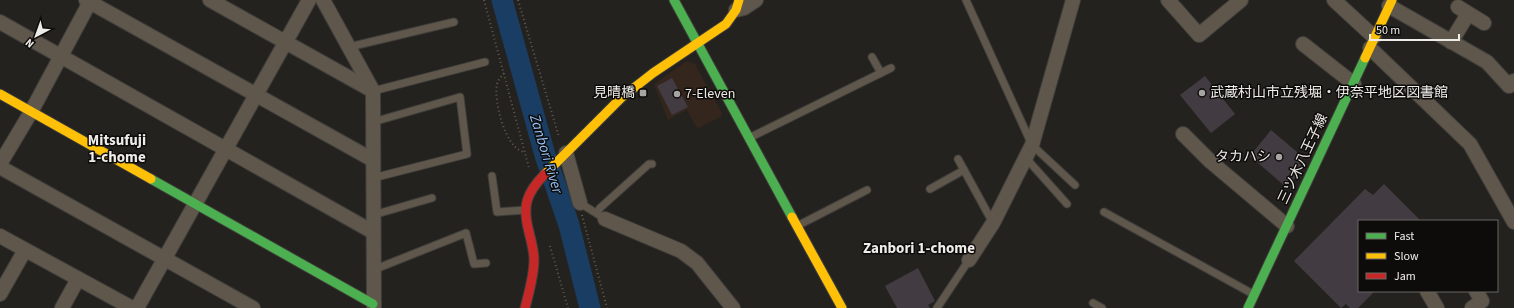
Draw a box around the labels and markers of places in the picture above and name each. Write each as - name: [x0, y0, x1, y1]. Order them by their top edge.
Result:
- place label: 見晴橋: [593, 83, 635, 103]
- place label: 武蔵村山市立残堀・伊奈平地区図書館: [1210, 83, 1448, 103]
- place label: 7-Eleven: [685, 84, 735, 104]
- marker: 見晴橋: [638, 88, 648, 98]
- marker: 武蔵村山市立残堀・伊奈平地区図書館: [1197, 88, 1207, 98]
- marker: 7-Eleven: [672, 89, 682, 99]
- place label: タカハシ: [1215, 147, 1271, 167]
- marker: タカハシ: [1274, 152, 1284, 162]

